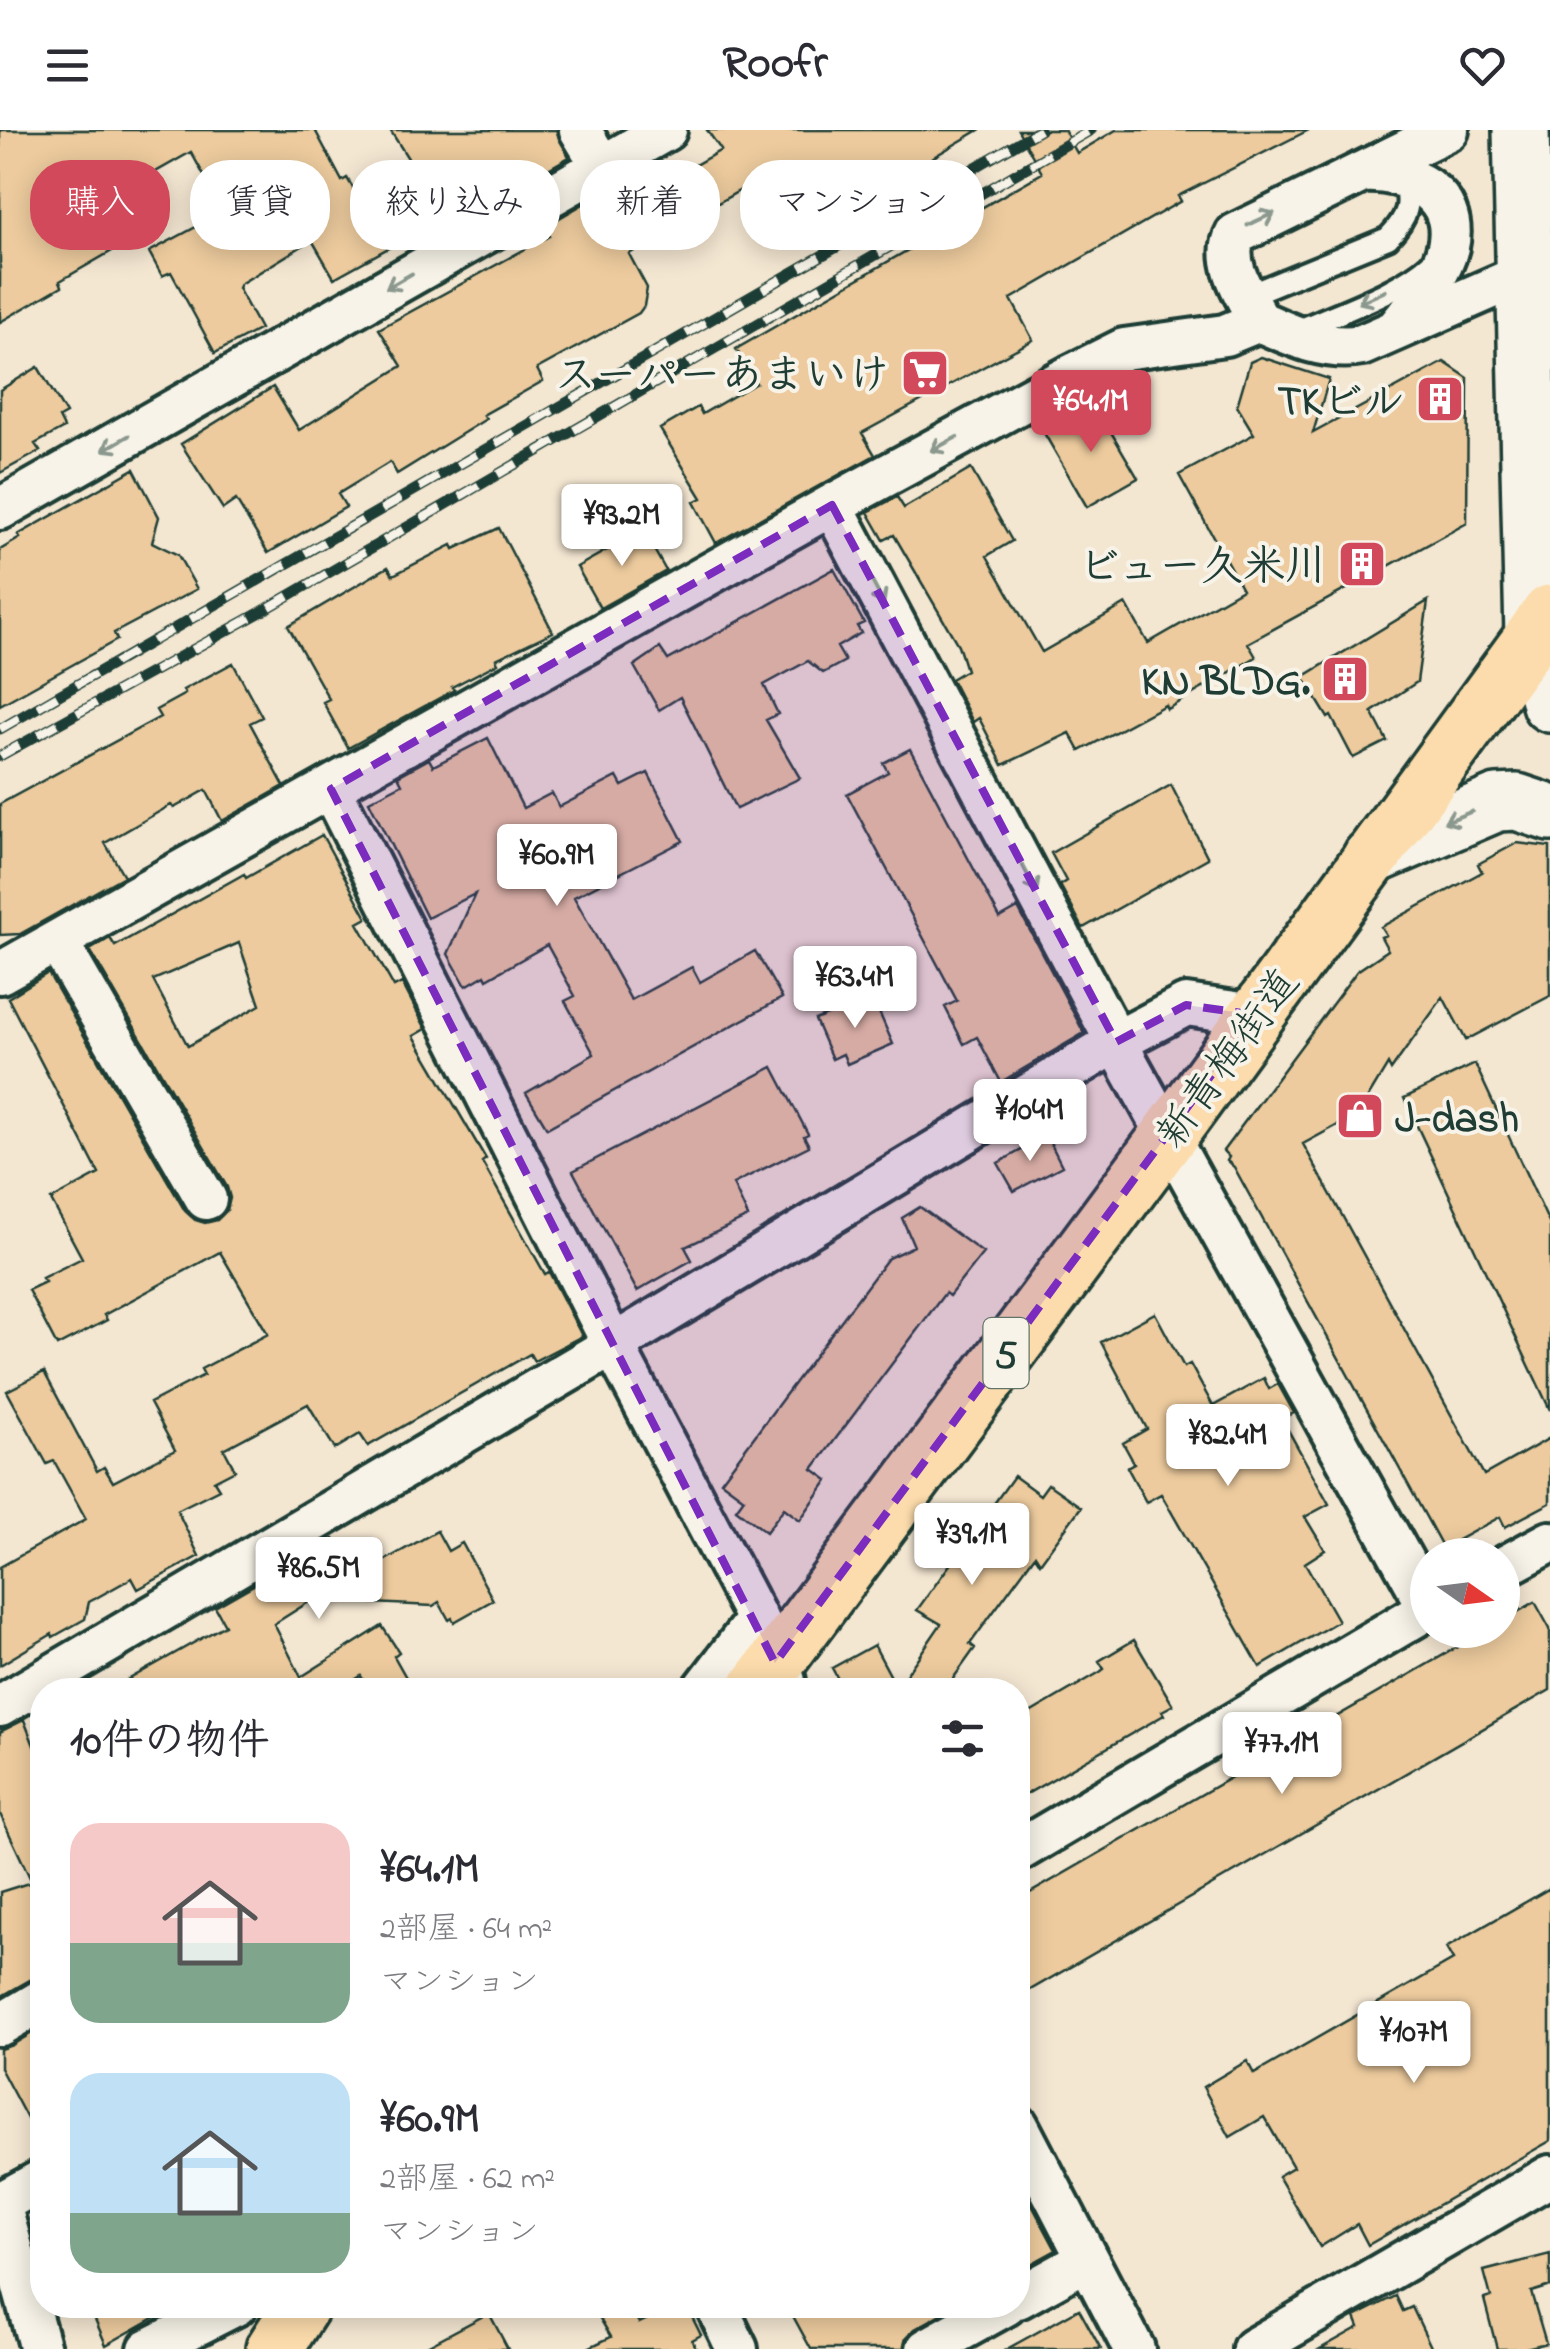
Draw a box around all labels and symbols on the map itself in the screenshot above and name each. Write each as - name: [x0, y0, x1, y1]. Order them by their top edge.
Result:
- one-way arrow: [1246, 209, 1276, 228]
- one-way arrow: [385, 271, 413, 291]
- one-way arrow: [1358, 288, 1388, 307]
- place label: スーパーあまいけ: [554, 347, 890, 408]
- supermarket icon: スーパーあまいけ: [899, 347, 951, 399]
- pin: ¥64.1M: [1010, 370, 1172, 455]
- place label: TKビル: [1277, 373, 1405, 434]
- building icon: TKビル: [1414, 373, 1466, 425]
- one-way arrow: [102, 433, 132, 453]
- one-way arrow: [930, 435, 960, 455]
- pin: ¥93.2M: [541, 484, 703, 569]
- place label: ビュー久米川: [1078, 538, 1327, 599]
- building icon: ビュー久米川: [1336, 538, 1388, 590]
- one-way arrow: [868, 576, 887, 606]
- place label: KN BLDG.: [1141, 653, 1310, 714]
- building icon: KN BLDG.: [1319, 653, 1371, 705]
- one-way arrow: [1444, 810, 1474, 828]
- pin: ¥60.9M: [476, 824, 638, 909]
- one-way arrow: [1020, 863, 1040, 893]
- pin: ¥63.4M: [774, 946, 936, 1031]
- street label: 新青梅街道: [1143, 957, 1316, 1163]
- pin: ¥104M: [960, 1079, 1100, 1164]
- shop icon: J-dash: [1334, 1090, 1386, 1142]
- place label: J-dash: [1395, 1090, 1519, 1151]
- road number: 5: [984, 1318, 1028, 1388]
- pin: ¥82.4M: [1147, 1404, 1309, 1489]
- pin: ¥39.1M: [891, 1503, 1053, 1588]
- pin: ¥86.5M: [238, 1537, 400, 1622]
- north arrow: [1410, 1538, 1520, 1648]
- pin: ¥77.1M: [1201, 1712, 1363, 1797]
- pin: ¥107M: [1344, 2001, 1484, 2086]

